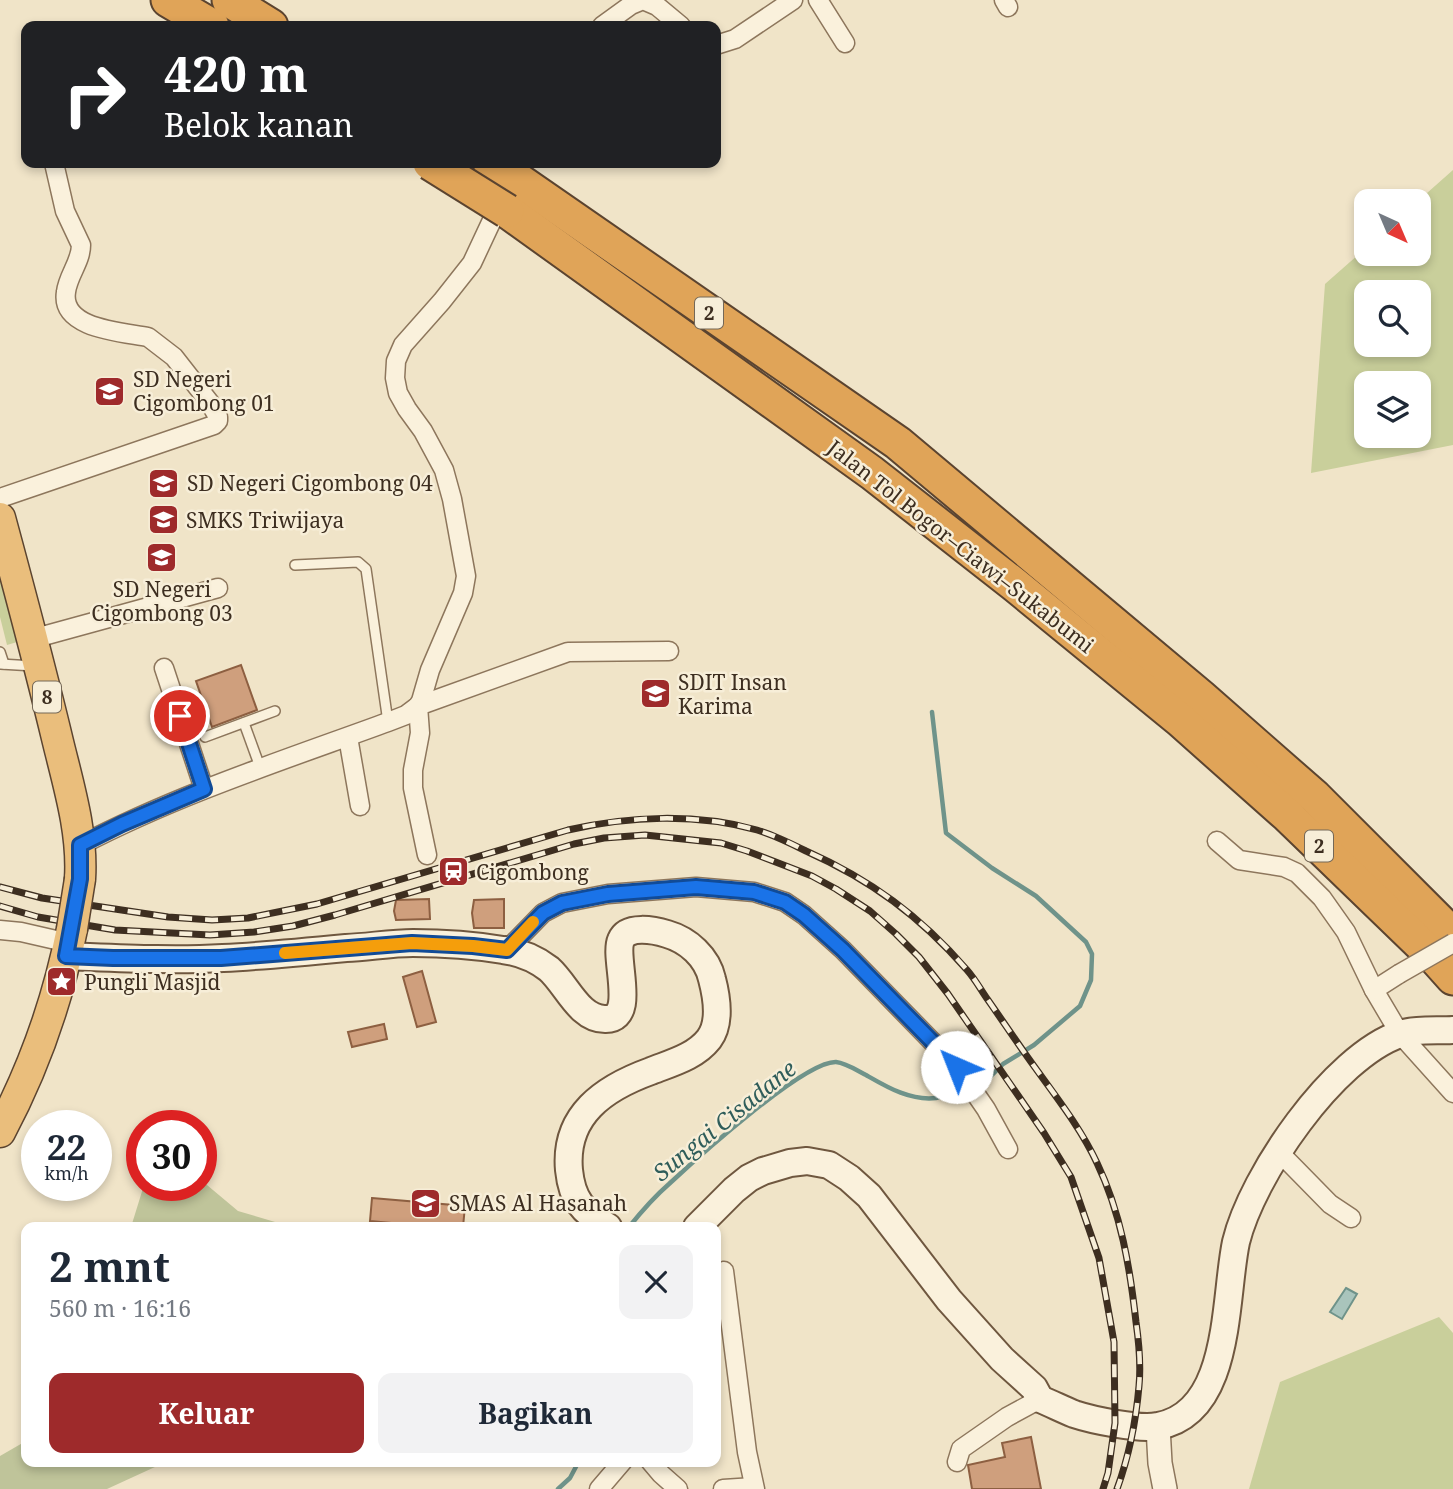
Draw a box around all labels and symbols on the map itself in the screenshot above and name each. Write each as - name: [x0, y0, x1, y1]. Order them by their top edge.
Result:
- north arrow: [1354, 189, 1432, 266]
- road number: 2: [695, 298, 723, 328]
- place label: SD Negeri Cigombong 01: [133, 365, 275, 417]
- school or university icon: SD Negeri Cigombong 01: [93, 374, 127, 408]
- street label: Jalan Tol Bogor–Ciawi–Sukabumi: [821, 433, 1100, 659]
- school or university icon: SD Negeri Cigombong 04: [147, 466, 181, 500]
- place label: SD Negeri Cigombong 04: [187, 469, 433, 497]
- school or university icon: SMKS Triwijaya: [146, 503, 180, 537]
- place label: SMKS Triwijaya: [186, 506, 344, 534]
- school or university icon: SD Negeri Cigombong 03: [145, 540, 179, 574]
- place label: SD Negeri Cigombong 03: [91, 575, 233, 627]
- place label: SDIT Insan Karima: [678, 668, 787, 720]
- school or university icon: SDIT Insan Karima: [638, 677, 672, 711]
- road number: 8: [33, 682, 61, 712]
- pin: [150, 686, 210, 746]
- road number: 2: [1305, 831, 1333, 862]
- station icon: Cigombong: [436, 855, 470, 889]
- place label: Cigombong: [476, 858, 589, 886]
- place icon: Pungli Masjid: [44, 965, 78, 999]
- place label: Pungli Masjid: [84, 968, 221, 996]
- position arrow: [920, 1030, 994, 1104]
- water label: Sungai Cisadane: [645, 1052, 803, 1188]
- speed limit sign: 30: [126, 1110, 217, 1201]
- school or university icon: SMAS Al Hasanah: [409, 1186, 443, 1220]
- place label: SMAS Al Hasanah: [449, 1189, 627, 1217]

